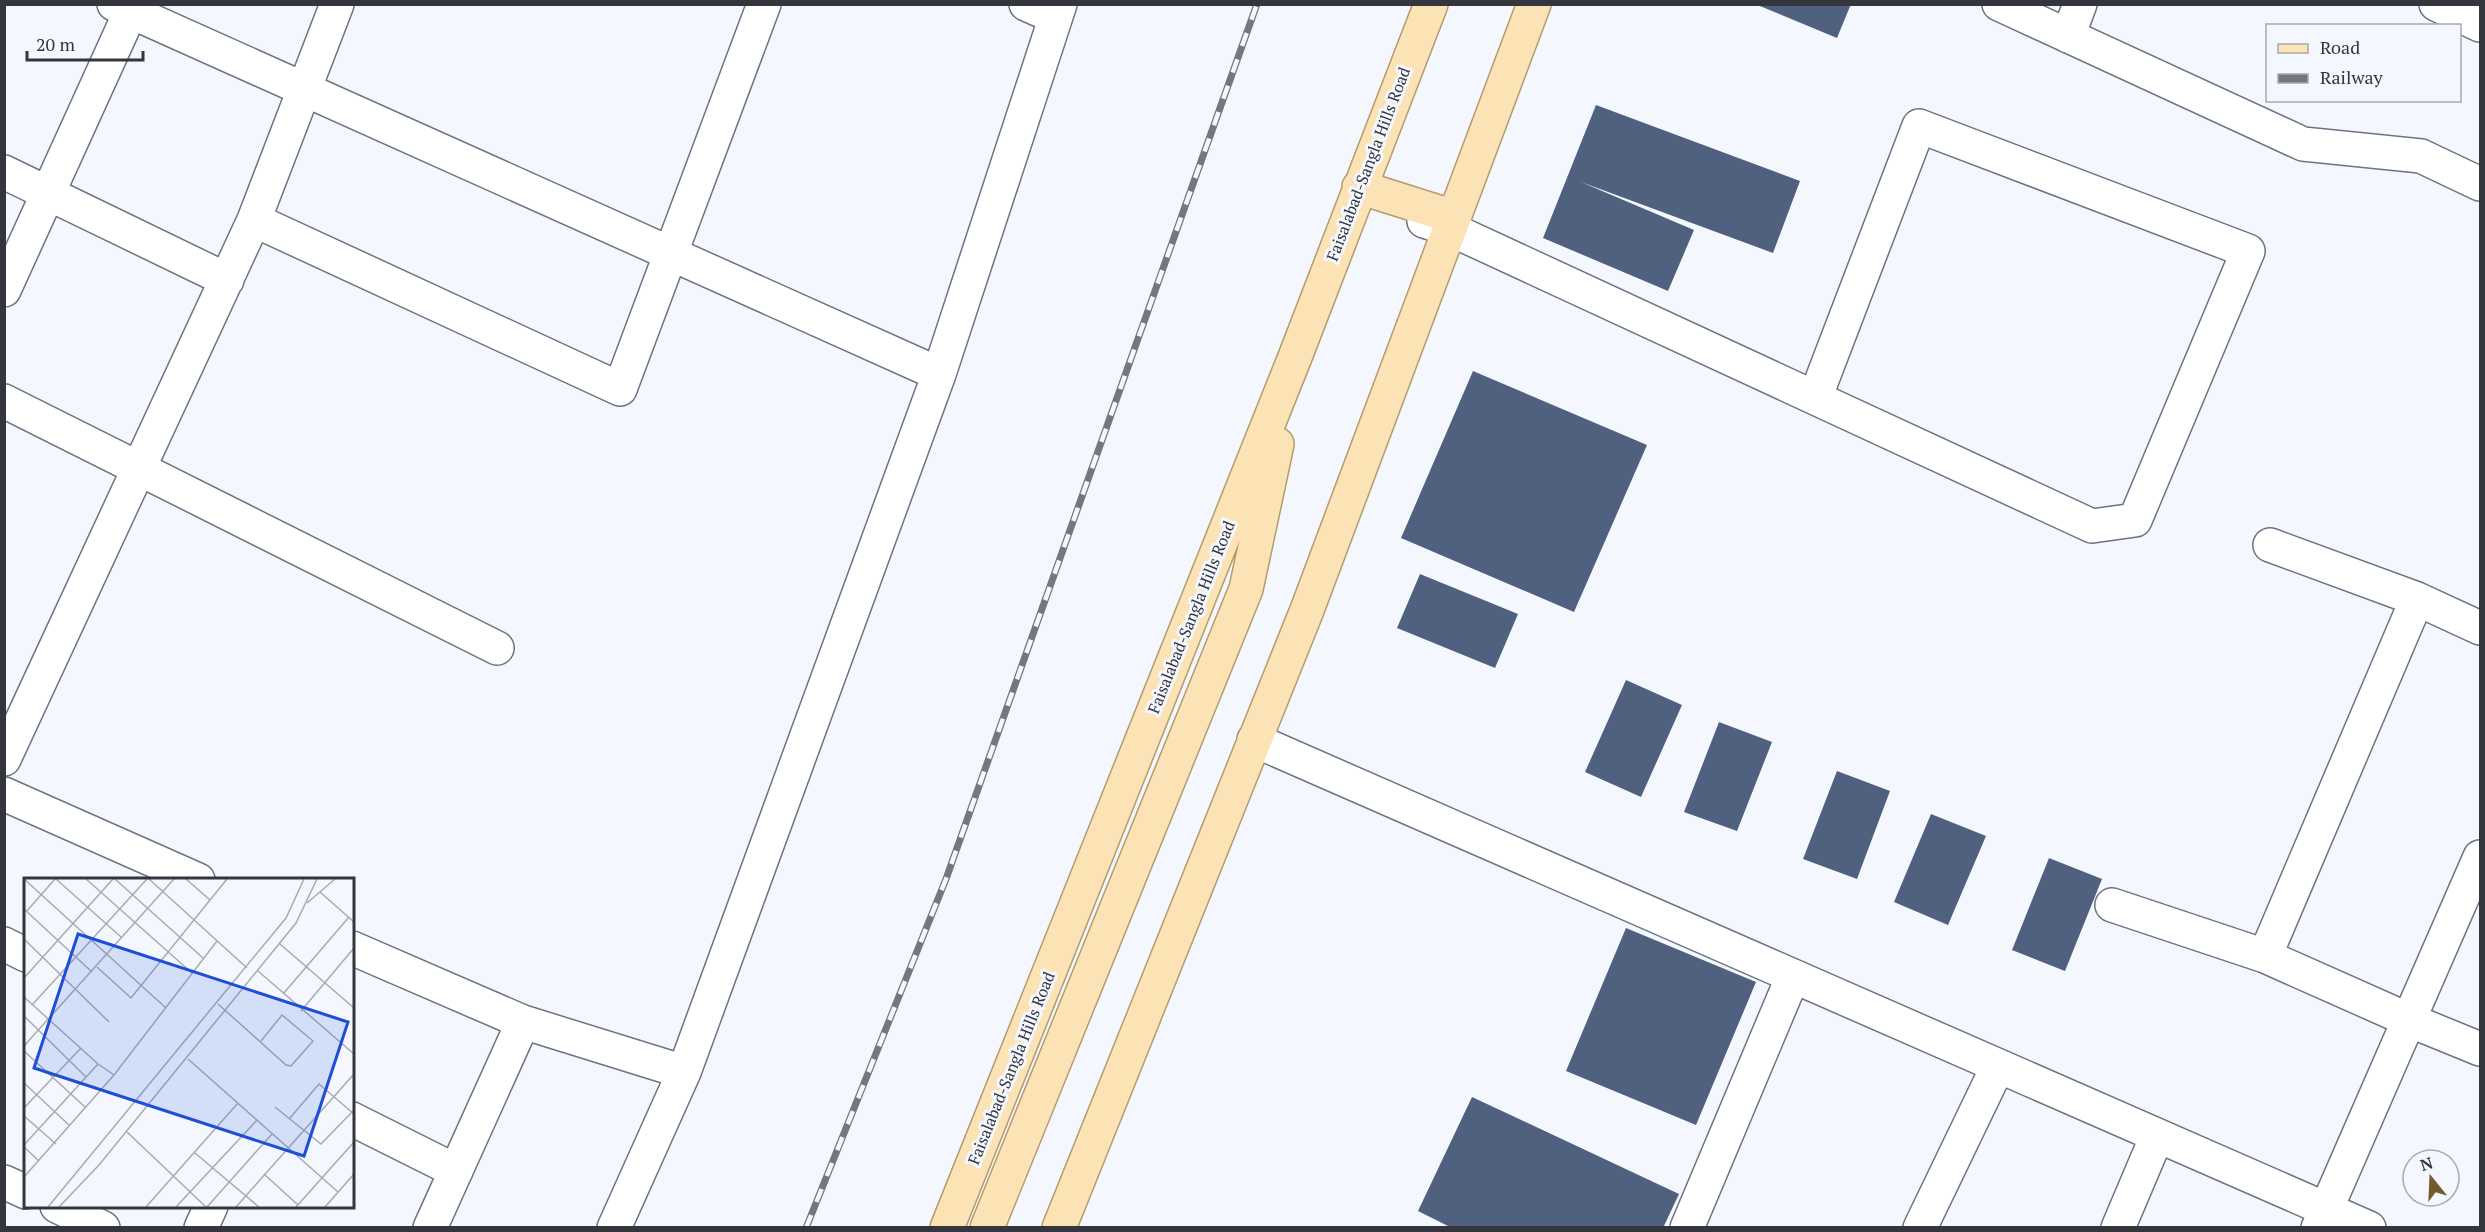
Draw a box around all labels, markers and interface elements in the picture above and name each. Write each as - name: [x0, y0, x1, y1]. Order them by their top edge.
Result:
- scale bar: [27, 24, 142, 62]
- legend: [2266, 24, 2461, 102]
- text: 20 m: [36, 32, 76, 56]
- text: Road: [2320, 35, 2360, 59]
- street label: Faisalabad-Sangla Hills Road: [1321, 64, 1415, 264]
- text: Railway: [2320, 65, 2384, 89]
- street label: Faisalabad-Sangla Hills Road: [1142, 517, 1240, 717]
- inset map: [24, 878, 354, 1208]
- street label: Faisalabad-Sangla Hills Road: [962, 968, 1060, 1168]
- north arrow: [2401, 1148, 2461, 1208]
- text: N: [2417, 1151, 2436, 1176]

